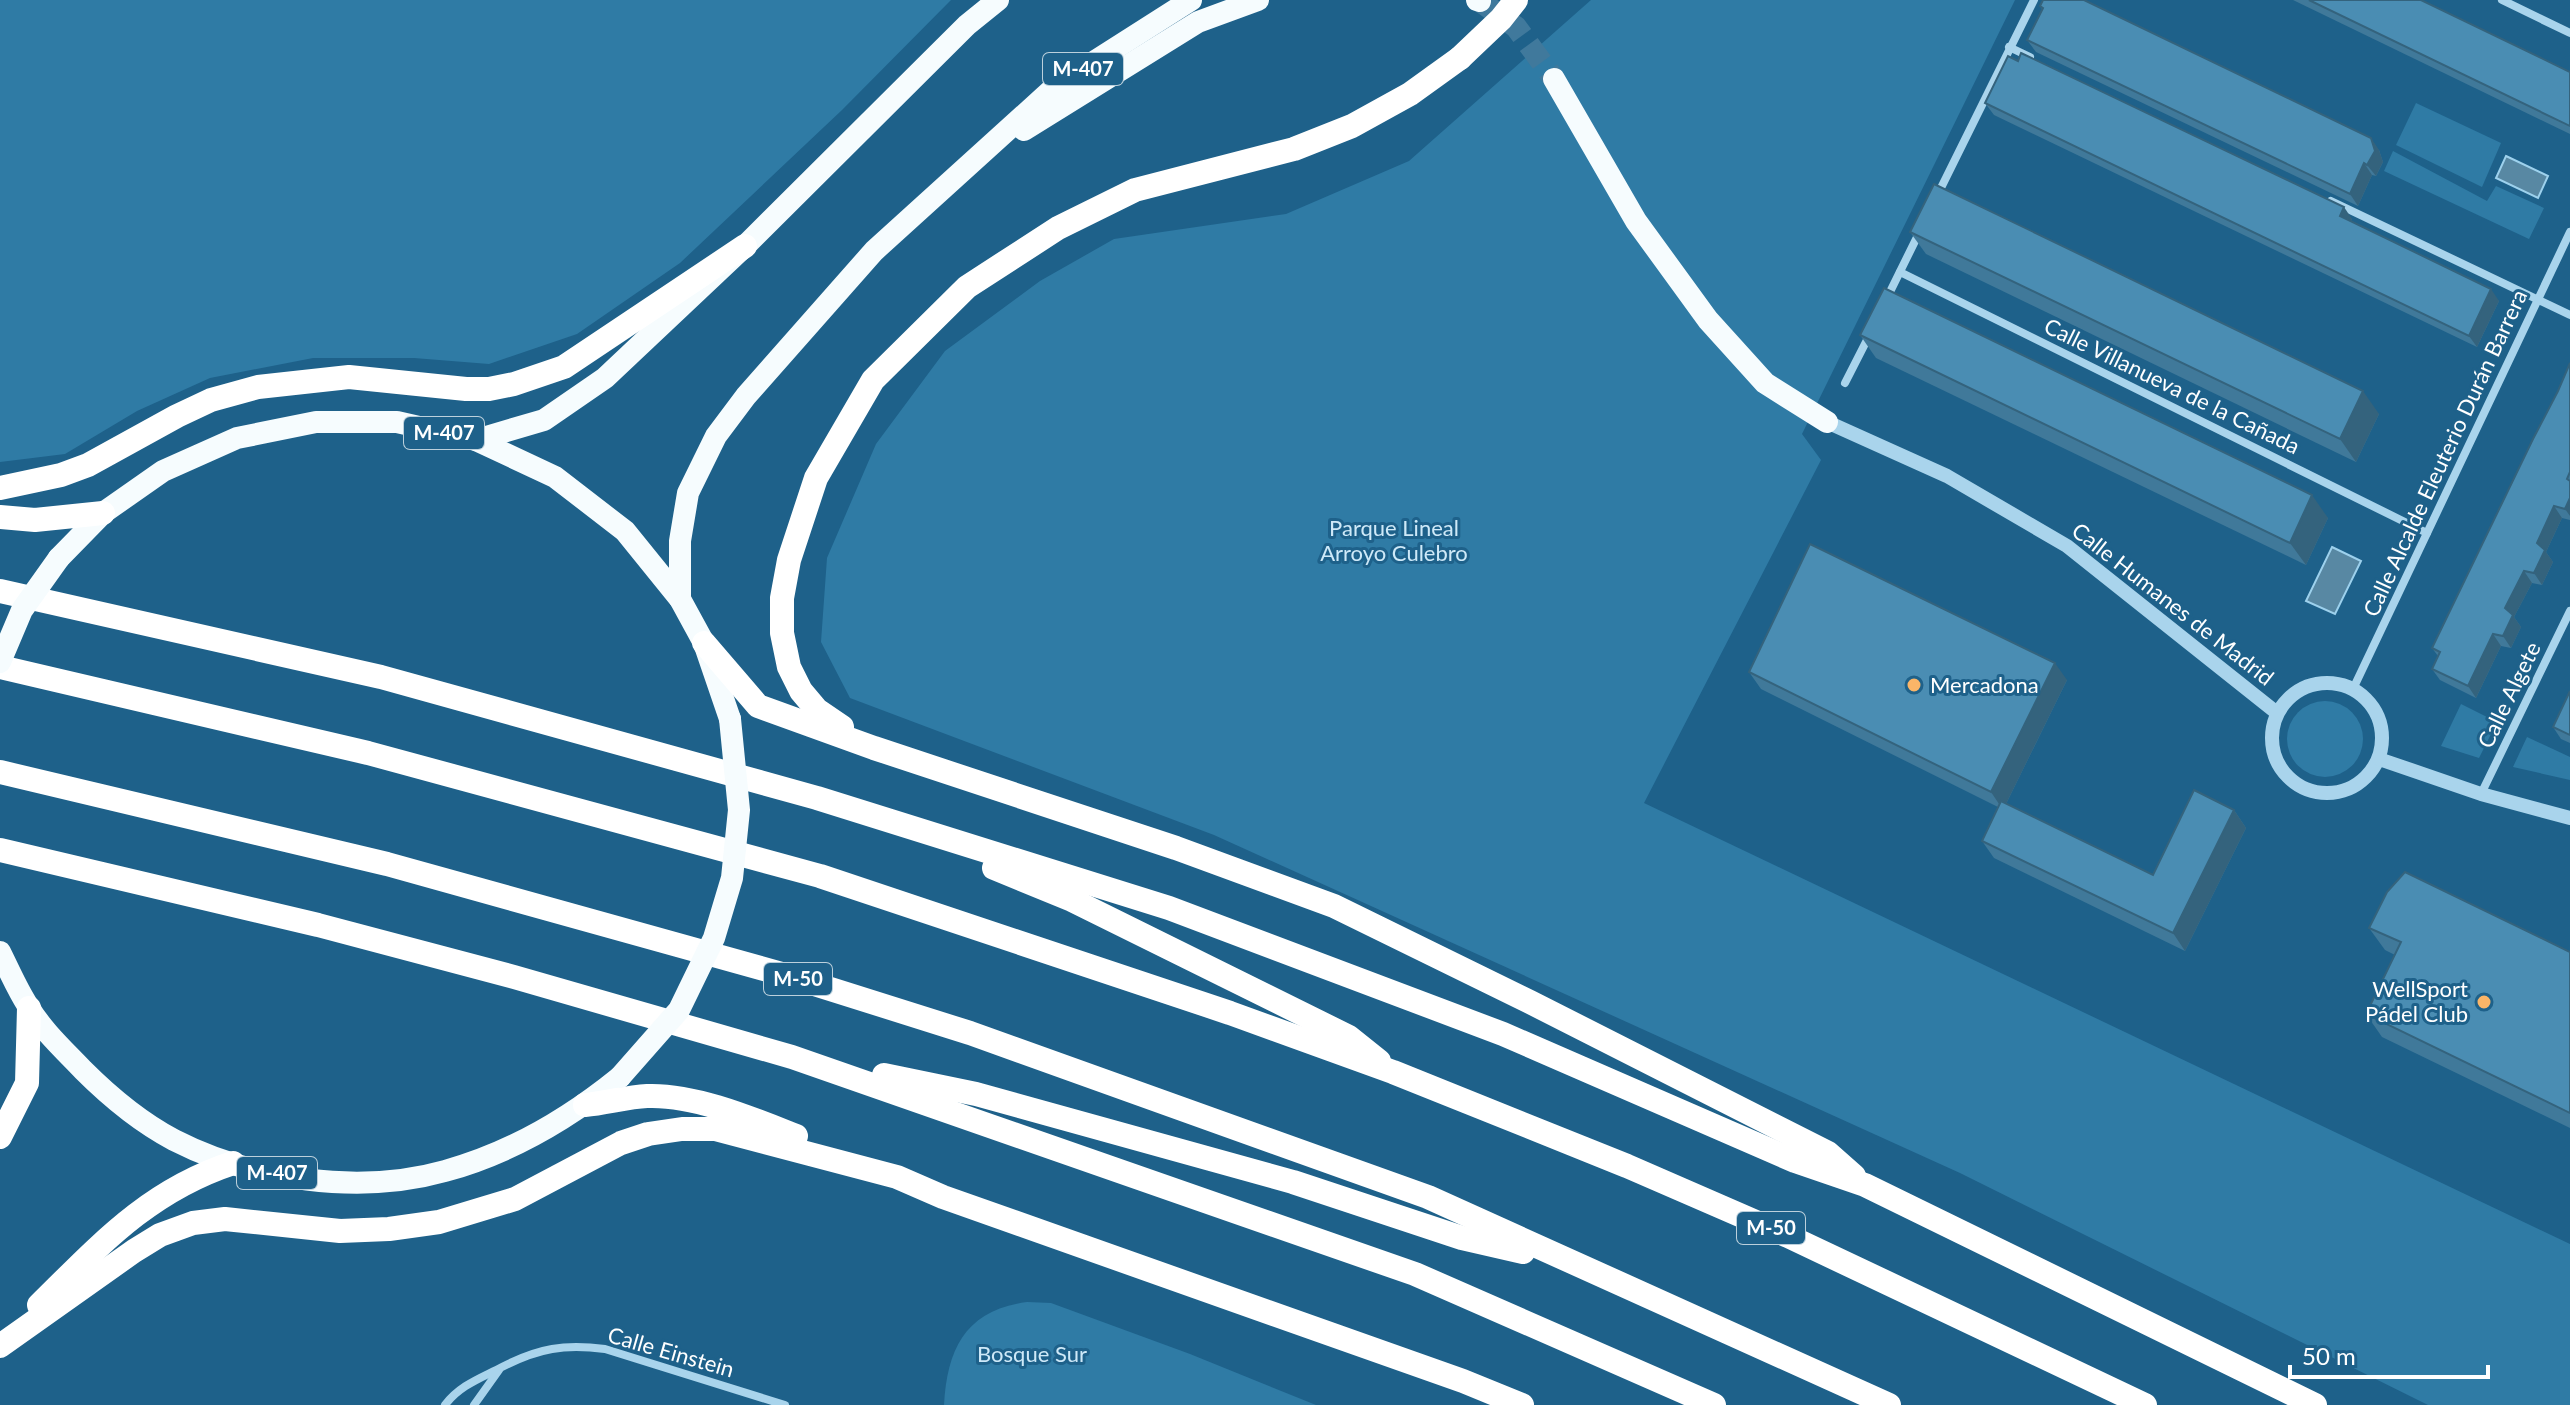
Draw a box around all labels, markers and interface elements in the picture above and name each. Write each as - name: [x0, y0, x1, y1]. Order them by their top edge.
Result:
- road number: M-407: [1043, 53, 1123, 85]
- street label: Calle Alcalde Eleuterio Durán Barrera: [2357, 285, 2532, 621]
- street label: Calle Villanueva de la Cañada: [2040, 312, 2304, 459]
- road number: M-407: [404, 417, 484, 449]
- park label: Parque Lineal Arroyo Culebro: [1320, 514, 1468, 566]
- street label: Calle Humanes de Madrid: [2067, 516, 2280, 691]
- street label: Calle Algete: [2471, 637, 2546, 752]
- place label: Mercadona: [1930, 671, 2039, 698]
- marker: Mercadona: [1905, 676, 1923, 694]
- road number: M-50: [764, 963, 832, 995]
- place label: WellSport Pádel Club: [2365, 975, 2468, 1027]
- marker: WellSport Pádel Club: [2475, 993, 2493, 1011]
- road number: M-407: [237, 1157, 317, 1189]
- road number: M-50: [1737, 1212, 1805, 1244]
- street label: Calle Einstein: [605, 1321, 737, 1382]
- scale bar: [2290, 1329, 2488, 1379]
- park label: Bosque Sur: [977, 1340, 1087, 1367]
- text: 50 m: [2302, 1341, 2356, 1370]

